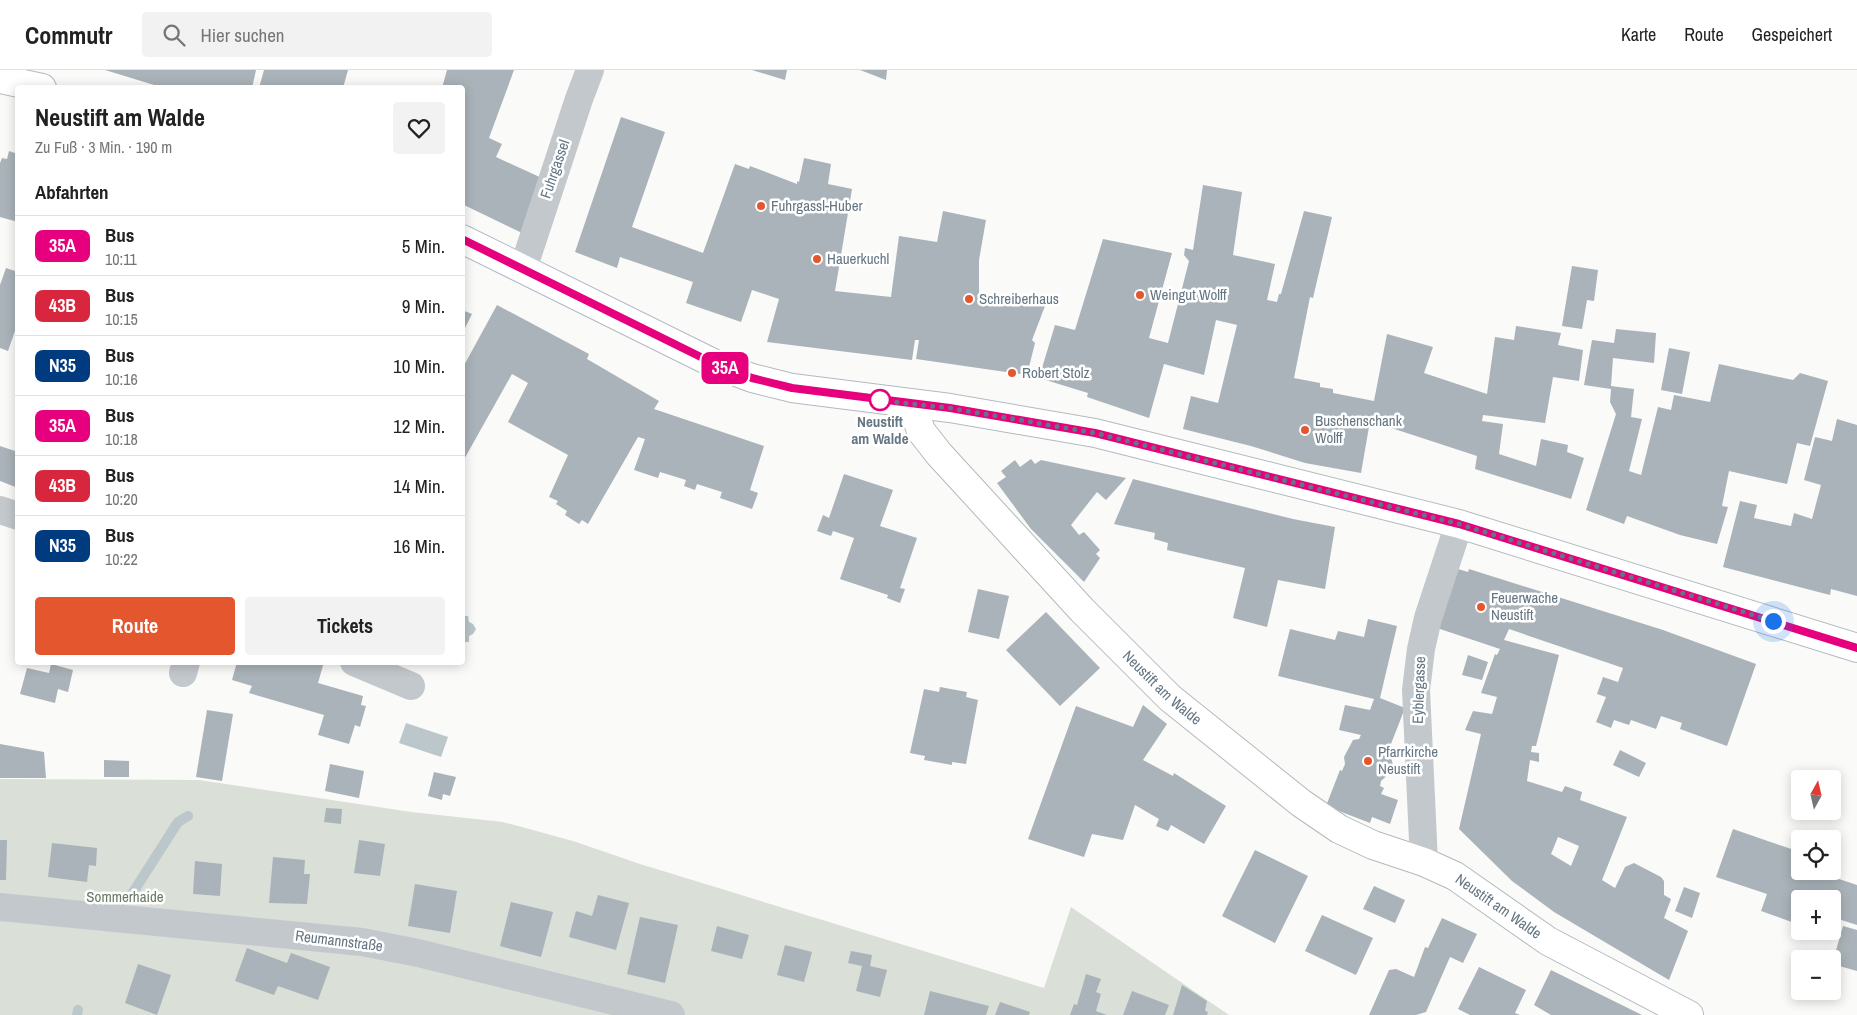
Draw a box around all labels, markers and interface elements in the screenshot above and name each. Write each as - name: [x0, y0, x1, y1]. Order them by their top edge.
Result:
- search box: [142, 12, 492, 57]
- text: Commutr: [25, 19, 112, 51]
- icon: search: [160, 21, 188, 49]
- text: Hier suchen: [200, 22, 284, 48]
- text: Karte: [1621, 22, 1656, 47]
- text: Route: [1684, 22, 1724, 47]
- text: Gespeichert: [1752, 22, 1832, 47]
- text: Neustift am Walde: [35, 101, 205, 133]
- button: heart: [393, 102, 445, 154]
- text: Zu Fuß · 3 Min. · 190 m: [35, 136, 172, 158]
- street label: Fuhrgassel: [535, 137, 574, 201]
- text: Abfahrten: [35, 179, 109, 205]
- place label: Fuhrgassl-Huber: [771, 195, 863, 216]
- marker: Fuhrgassl-Huber: [755, 200, 767, 212]
- text: Bus: [105, 222, 134, 248]
- text: 35A: [49, 233, 76, 258]
- text: 5 Min.: [402, 233, 445, 259]
- text: 10:11: [105, 248, 137, 270]
- place label: Hauerkuchl: [827, 248, 889, 269]
- marker: Hauerkuchl: [811, 253, 823, 265]
- text: Bus: [105, 282, 134, 308]
- place label: Weingut Wolff: [1150, 284, 1227, 305]
- place label: Schreiberhaus: [979, 288, 1059, 309]
- marker: Weingut Wolff: [1134, 289, 1146, 301]
- text: 43B: [49, 293, 76, 318]
- text: 9 Min.: [402, 293, 445, 319]
- marker: Schreiberhaus: [963, 293, 975, 305]
- text: 10:15: [105, 308, 138, 330]
- text: Bus: [105, 342, 134, 368]
- line badge: 35A: [696, 352, 754, 384]
- text: N35: [49, 353, 76, 378]
- text: 10 Min.: [393, 353, 445, 379]
- text: 35A: [711, 355, 739, 380]
- place label: Robert Stolz: [1022, 362, 1090, 383]
- marker: Robert Stolz: [1006, 367, 1018, 379]
- text: 10:16: [105, 368, 138, 390]
- marker: Neustift am Walde: [869, 389, 891, 411]
- text: Bus: [105, 402, 134, 428]
- place label: Buschenschank Wolff: [1315, 410, 1403, 448]
- place label: Neustift am Walde: [852, 411, 909, 449]
- text: 35A: [49, 413, 76, 438]
- text: 12 Min.: [393, 413, 445, 439]
- marker: Buschenschank Wolff: [1299, 424, 1311, 436]
- text: 10:18: [105, 428, 138, 450]
- text: Bus: [105, 462, 134, 488]
- text: 43B: [49, 473, 76, 498]
- text: 14 Min.: [393, 473, 445, 499]
- text: 10:20: [105, 488, 138, 510]
- text: Bus: [105, 522, 134, 548]
- text: N35: [49, 533, 76, 558]
- text: 16 Min.: [393, 533, 445, 559]
- text: 10:22: [105, 548, 138, 570]
- place label: Feuerwache Neustift: [1491, 587, 1558, 625]
- button: Route: [35, 597, 235, 655]
- button: Tickets: [245, 597, 445, 655]
- marker: Feuerwache Neustift: [1475, 601, 1487, 613]
- your location: [1761, 609, 1786, 634]
- street label: Neustift am Walde: [1118, 646, 1206, 729]
- street label: Eyblergasse: [1407, 656, 1430, 724]
- place label: Pfarrkirche Neustift: [1378, 741, 1438, 779]
- marker: Pfarrkirche Neustift: [1362, 755, 1374, 767]
- north arrow: [1791, 770, 1841, 820]
- map controls: [1791, 770, 1841, 1000]
- button: locate: [1791, 830, 1841, 880]
- street label: Neustift am Walde: [1451, 868, 1546, 944]
- park label: Sommerhaide: [86, 886, 164, 907]
- button: +: [1791, 890, 1841, 940]
- street label: Reumannstraße: [294, 925, 384, 956]
- button: −: [1791, 950, 1841, 1000]

